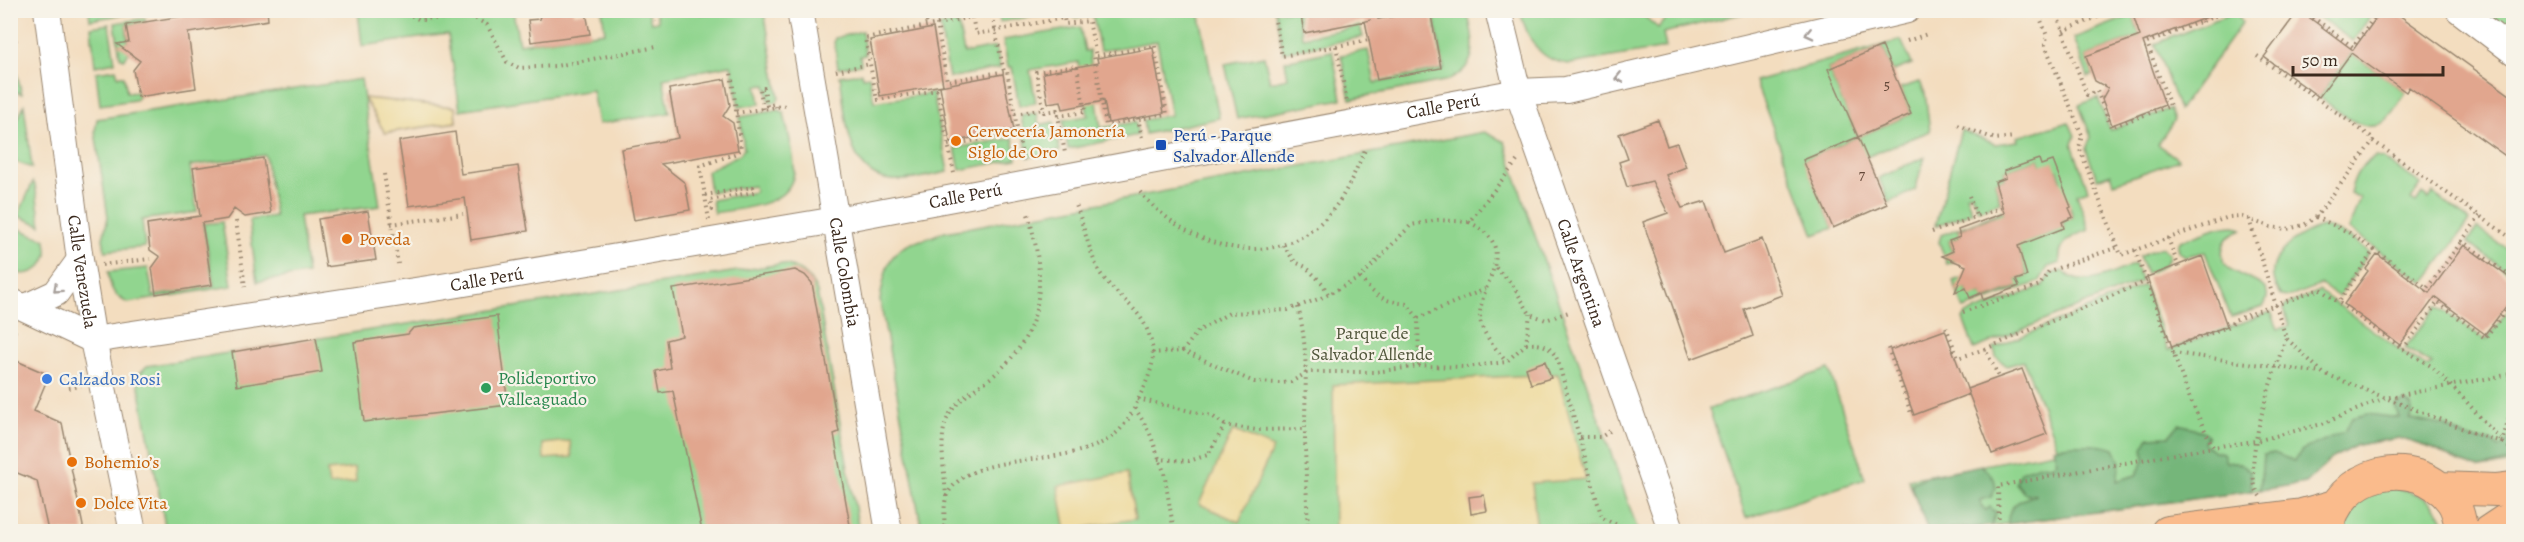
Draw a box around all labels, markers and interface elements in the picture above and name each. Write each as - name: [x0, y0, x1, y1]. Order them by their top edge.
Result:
- one-way arrow: [1804, 27, 1814, 40]
- scale bar: [2293, 39, 2443, 77]
- text: 50 m: [2302, 48, 2338, 72]
- one-way arrow: [1614, 70, 1624, 83]
- house number: 5: [1884, 75, 1890, 95]
- street label: Calle Perú: [1404, 87, 1482, 125]
- place label: Cervecería Jamonería Siglo de Oro: [968, 119, 1126, 164]
- place label: Perú - Parque Salvador Allende: [1173, 123, 1295, 168]
- marker: Cervecería Jamonería Siglo de Oro: [949, 134, 963, 148]
- marker: Perú - Parque Salvador Allende: [1154, 138, 1168, 152]
- house number: 7: [1859, 165, 1866, 185]
- street label: Calle Perú: [927, 177, 1004, 214]
- street label: Calle Venezuela: [62, 213, 103, 331]
- street label: Calle Colombia: [824, 215, 866, 330]
- street label: Calle Argentina: [1551, 215, 1612, 331]
- place label: Poveda: [359, 227, 411, 251]
- marker: Poveda: [340, 232, 354, 246]
- street label: Calle Perú: [448, 261, 525, 297]
- one-way arrow: [54, 282, 64, 293]
- park label: Parque de Salvador Allende: [1311, 321, 1433, 366]
- place label: Polideportivo Valleaguado: [497, 366, 596, 411]
- place label: Calzados Rosi: [59, 367, 161, 391]
- marker: Calzados Rosi: [40, 372, 54, 386]
- marker: Polideportivo Valleaguado: [479, 381, 493, 395]
- place label: Bohemio’s: [84, 450, 160, 474]
- marker: Bohemio’s: [65, 455, 79, 469]
- place label: Dolce Vita: [93, 491, 168, 515]
- marker: Dolce Vita: [74, 496, 88, 510]

